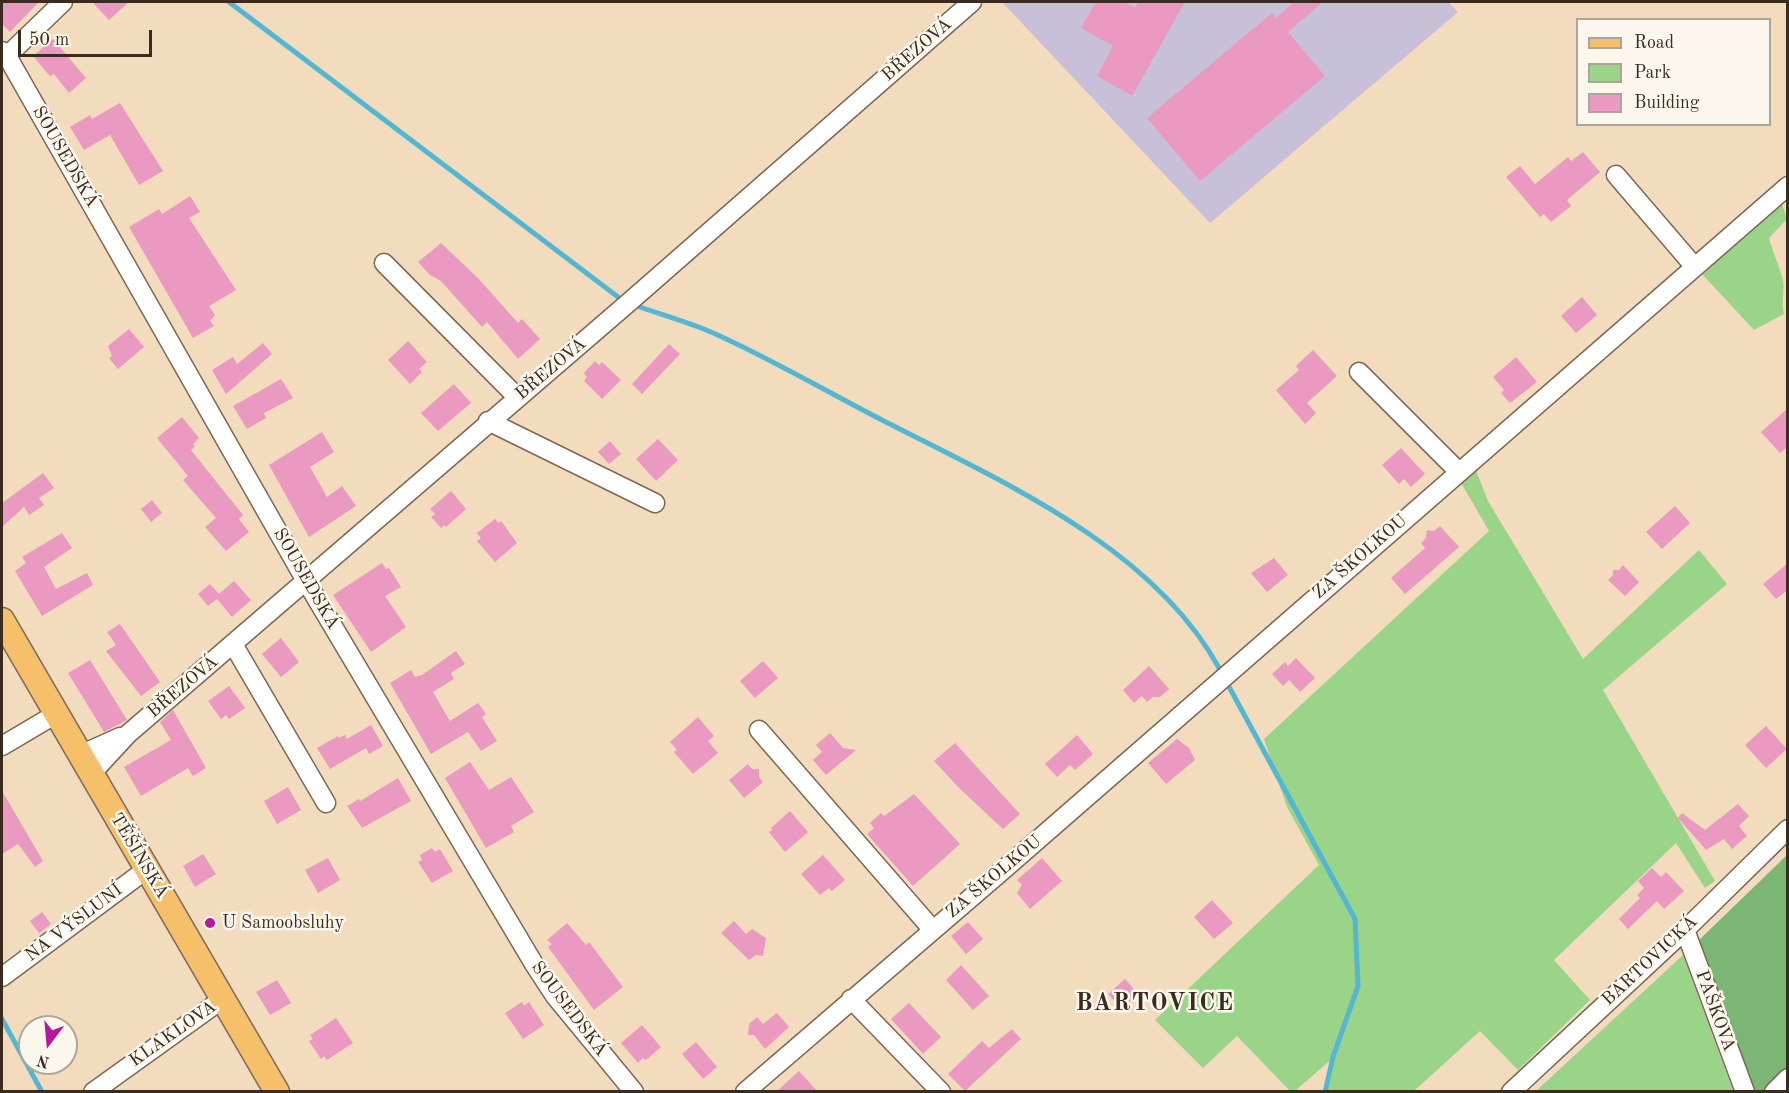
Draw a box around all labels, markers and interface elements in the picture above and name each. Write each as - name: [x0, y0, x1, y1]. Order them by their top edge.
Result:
- street label: BŘEZOVÁ: [878, 14, 956, 86]
- scale bar: [21, 18, 154, 56]
- legend: [1576, 18, 1771, 126]
- text: 50 m: [29, 31, 69, 49]
- text: Road: [1634, 34, 1674, 52]
- text: Park: [1634, 64, 1671, 82]
- text: Building: [1634, 94, 1699, 112]
- street label: SOUSEDSKÁ: [27, 102, 103, 212]
- street label: BŘEZOVÁ: [511, 333, 591, 405]
- street label: ZA ŠKOLKOU: [1308, 510, 1412, 604]
- street label: SOUSEDSKÁ: [268, 524, 344, 634]
- street label: BŘEZOVÁ: [143, 651, 223, 723]
- street label: TĚŠÍNSKÁ: [105, 809, 173, 903]
- street label: ZA ŠKOLKOU: [942, 831, 1046, 923]
- street label: NA VÝSLUNÍ: [21, 879, 127, 967]
- street label: BARTOVICKÁ: [1598, 911, 1702, 1011]
- place label: U Samoobsluhy: [222, 912, 344, 934]
- marker: U Samoobsluhy: [203, 916, 217, 930]
- street label: SOUSEDSKÁ: [526, 957, 612, 1061]
- street label: PAŠKOVA: [1690, 967, 1740, 1055]
- district label: BARTOVICE: [1075, 990, 1235, 1018]
- street label: KLAKLOVA: [125, 996, 221, 1072]
- north arrow: [18, 1015, 78, 1075]
- text: N: [36, 1051, 52, 1070]

